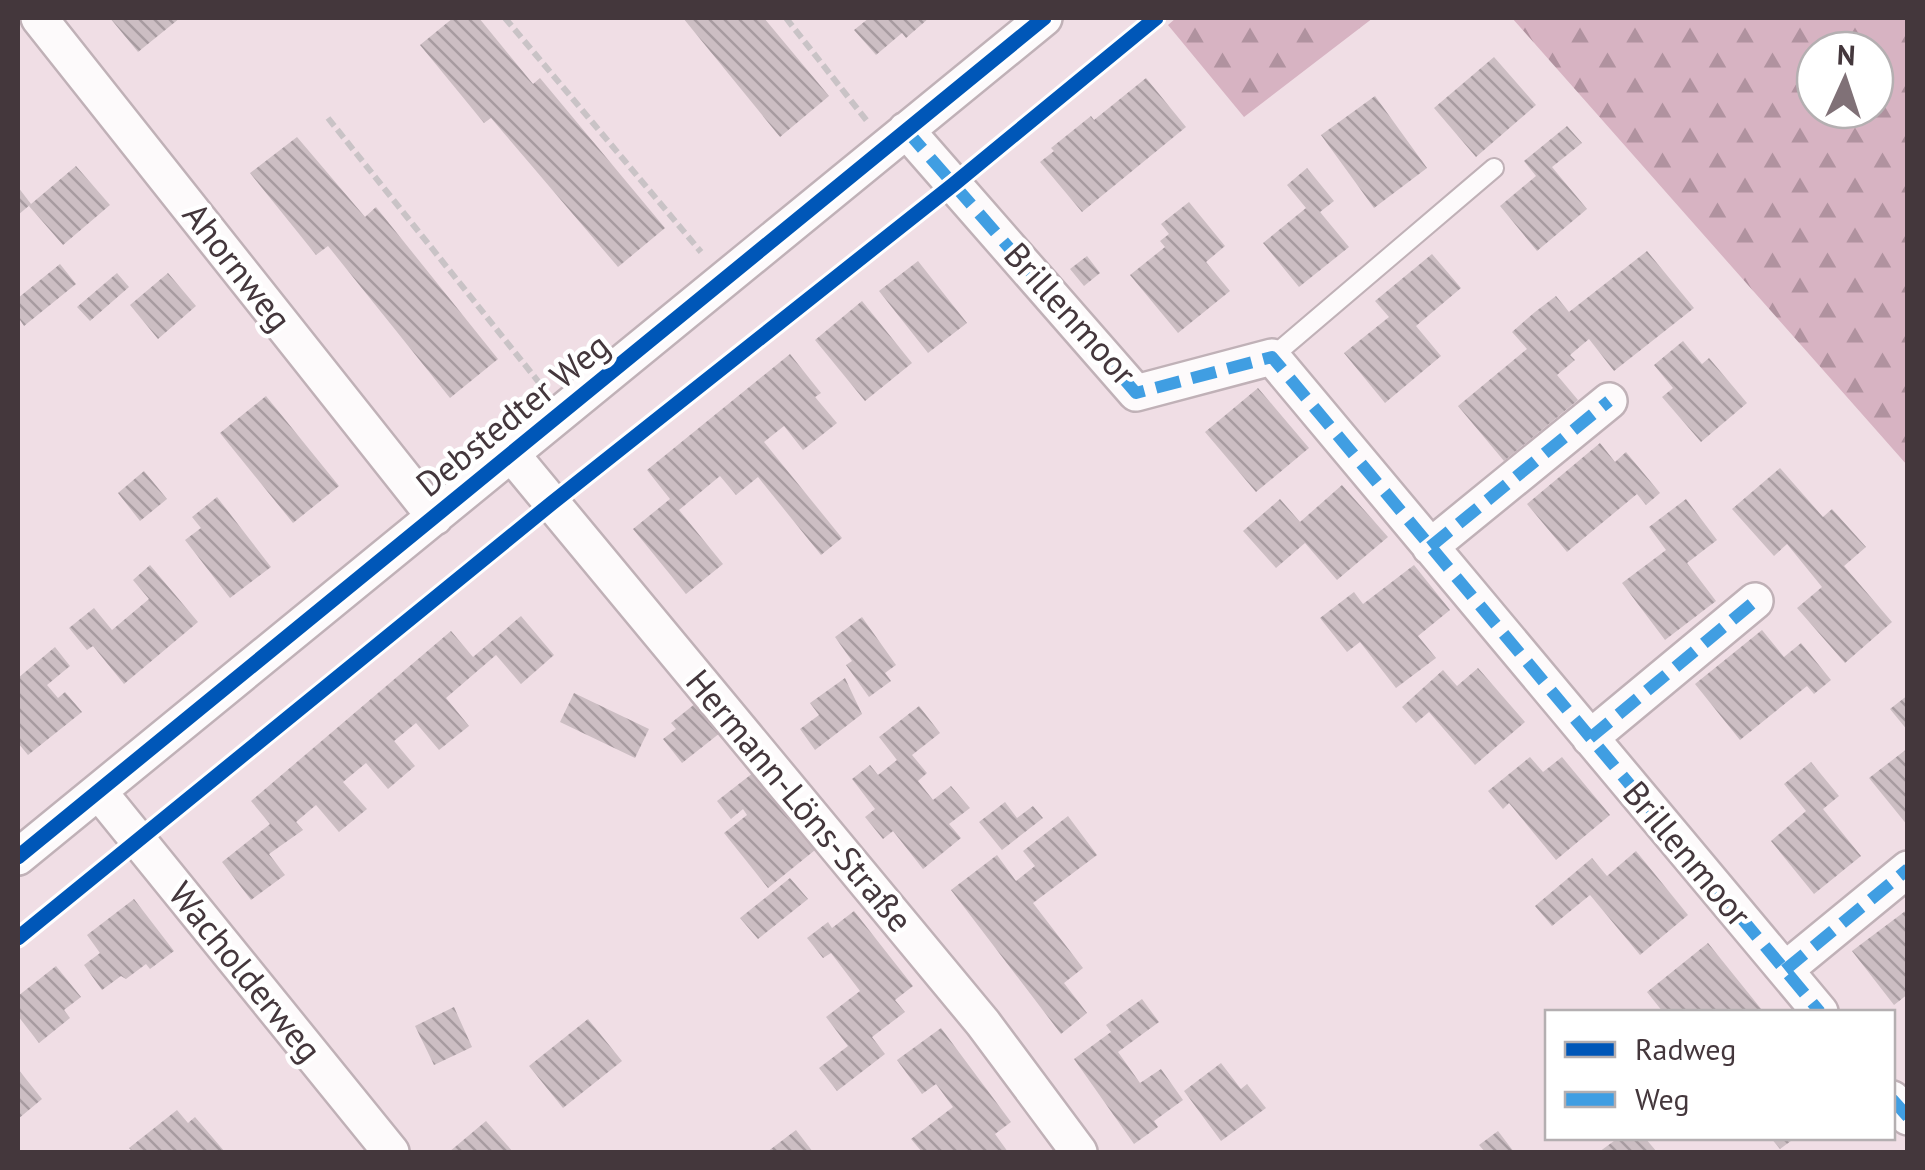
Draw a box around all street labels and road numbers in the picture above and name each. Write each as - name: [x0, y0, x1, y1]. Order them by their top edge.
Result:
- street label: Ahornweg: [173, 193, 302, 340]
- street label: Brillenmoor: [994, 232, 1147, 395]
- street label: Debstedter Weg: [406, 322, 619, 506]
- street label: Hermann-Löns-Straße: [676, 659, 923, 941]
- street label: Brillenmoor: [1613, 771, 1762, 936]
- street label: Wacholderweg: [159, 872, 333, 1071]

